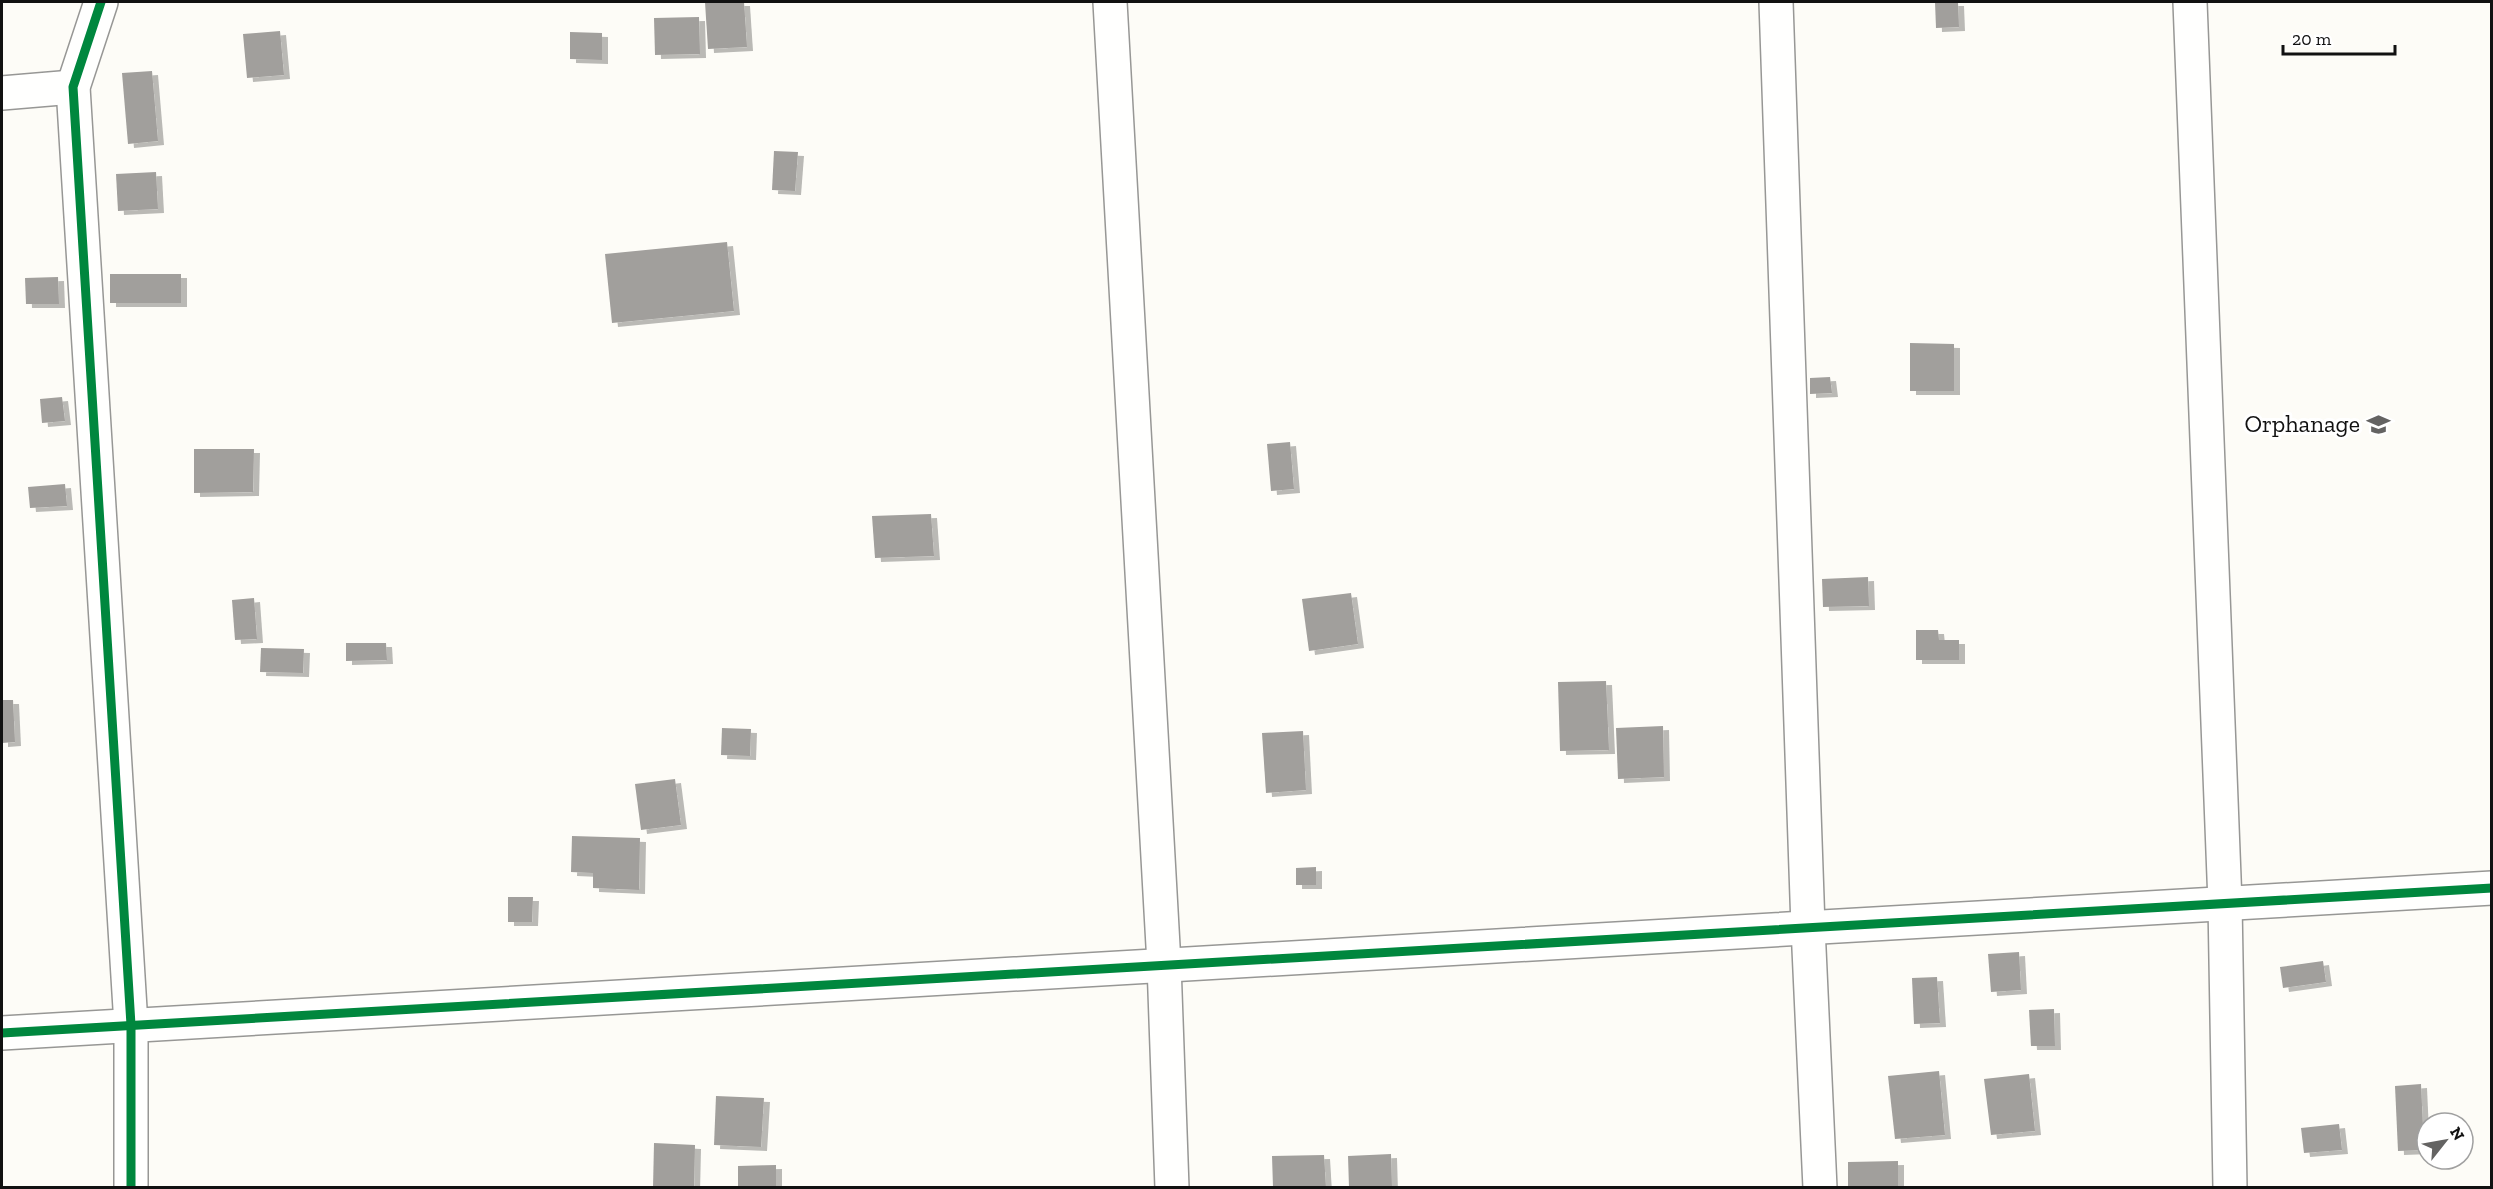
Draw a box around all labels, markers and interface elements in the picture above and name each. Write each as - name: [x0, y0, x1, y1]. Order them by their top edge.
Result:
- scale bar: [2283, 18, 2396, 56]
- text: 20 m: [2292, 28, 2332, 50]
- place label: Orphanage: [2244, 409, 2360, 438]
- school or university icon: Orphanage: [2365, 411, 2391, 437]
- north arrow: [2415, 1111, 2475, 1171]
- text: N: [2446, 1123, 2469, 1144]

